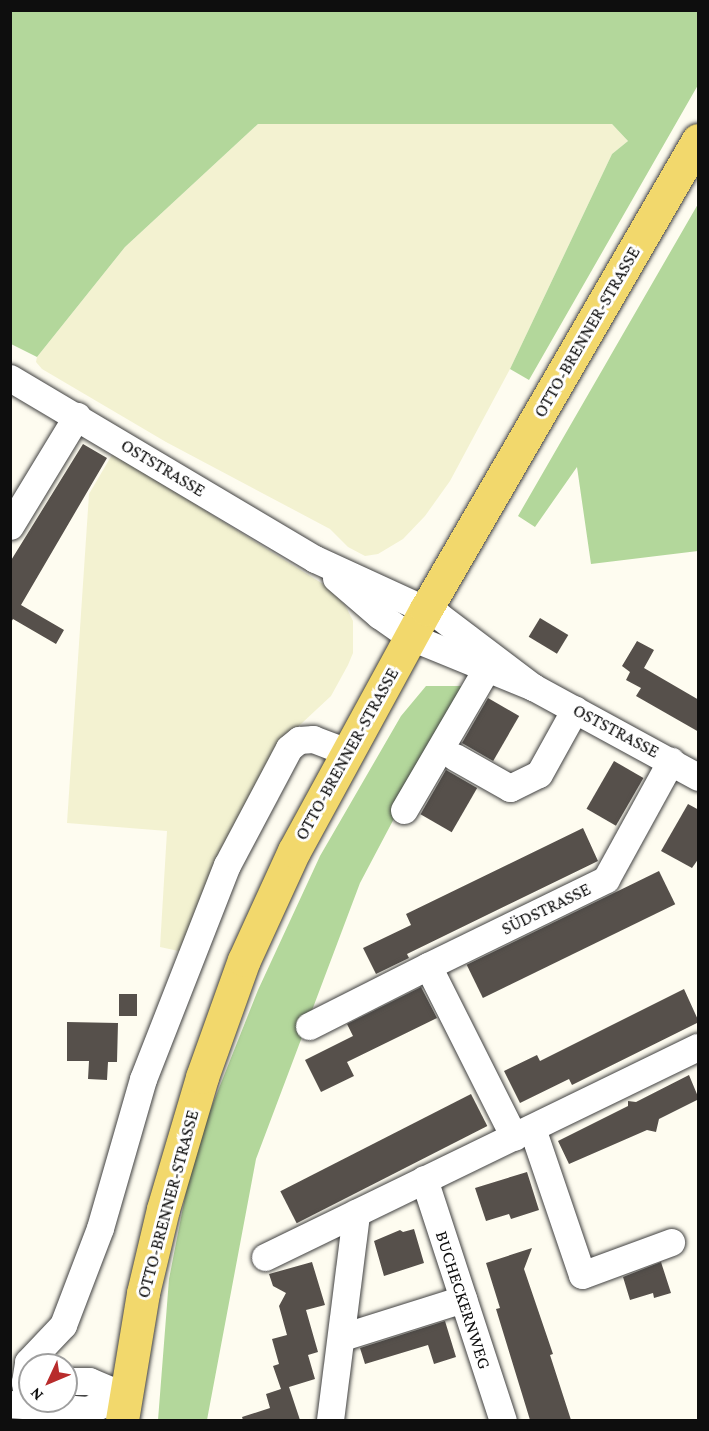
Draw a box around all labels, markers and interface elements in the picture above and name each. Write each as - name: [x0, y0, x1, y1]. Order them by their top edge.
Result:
- street label: OTTO-BRENNER-STRASSE: [529, 243, 645, 421]
- street label: OSTSTRASSE: [117, 434, 209, 502]
- street label: OTTO-BRENNER-STRASSE: [291, 664, 403, 844]
- street label: OSTSTRASSE: [569, 699, 663, 763]
- street label: SÜDSTRASSE: [498, 878, 594, 940]
- street label: OTTO-BRENNER-STRASSE: [132, 1108, 204, 1300]
- street label: BUCHECKERNWEG: [431, 1228, 495, 1372]
- north arrow: [18, 1353, 78, 1413]
- text: N: [26, 1385, 46, 1404]

